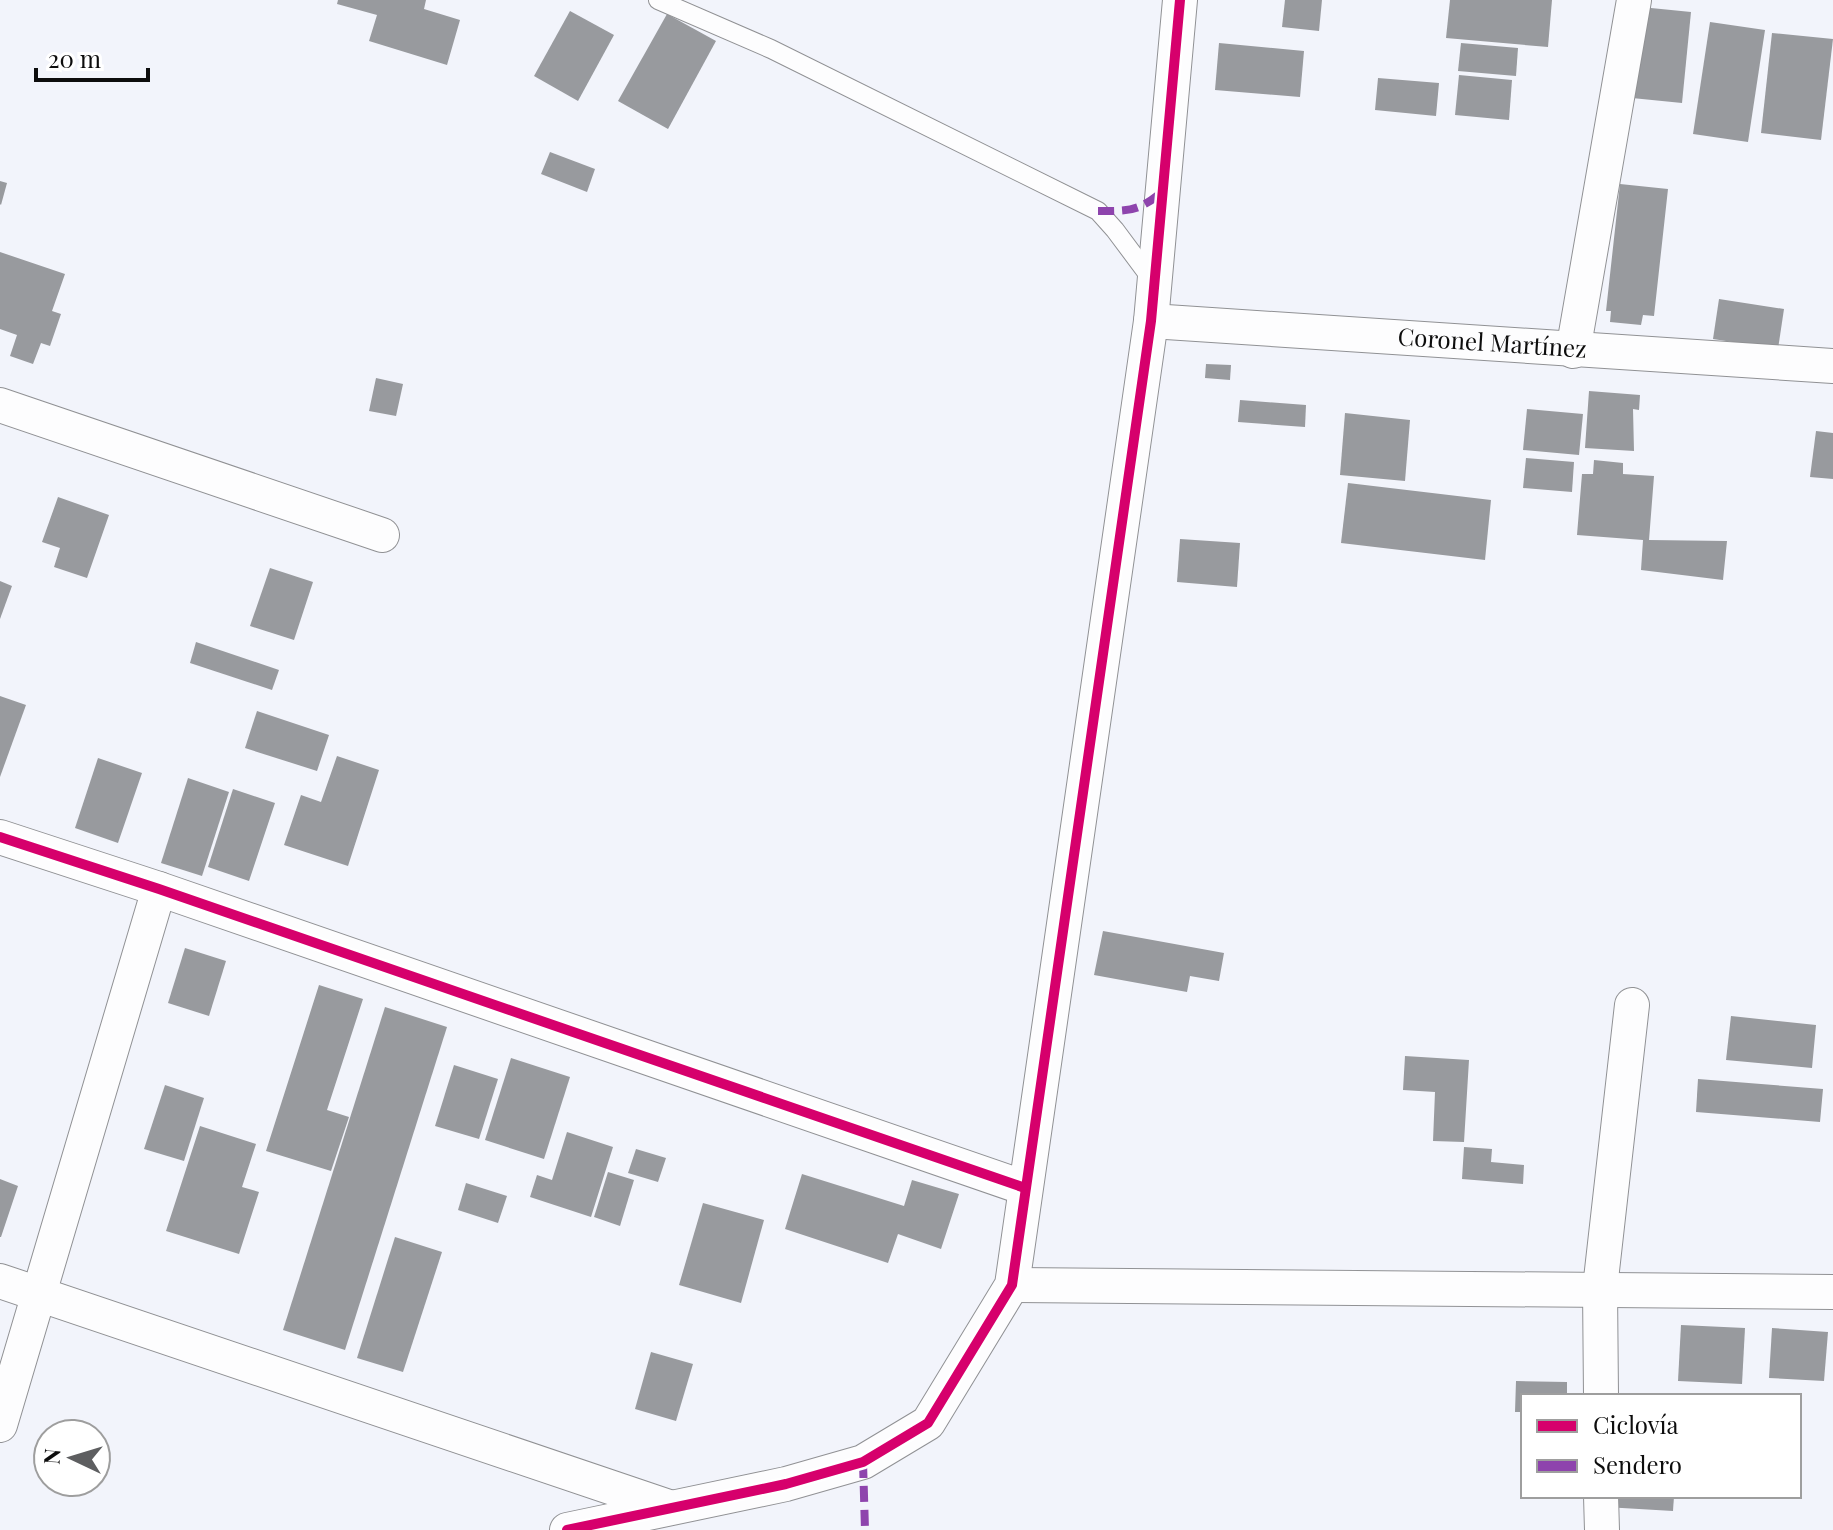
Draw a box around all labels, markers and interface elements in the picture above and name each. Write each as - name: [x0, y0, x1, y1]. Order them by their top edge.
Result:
- scale bar: [36, 32, 148, 82]
- text: 20 m: [48, 42, 101, 74]
- street label: Coronel Martínez: [1397, 319, 1588, 364]
- legend: [1521, 1394, 1801, 1498]
- text: Ciclovía: [1593, 1408, 1679, 1440]
- north arrow: [32, 1418, 112, 1498]
- text: N: [36, 1447, 67, 1466]
- text: Sendero: [1593, 1448, 1682, 1480]

